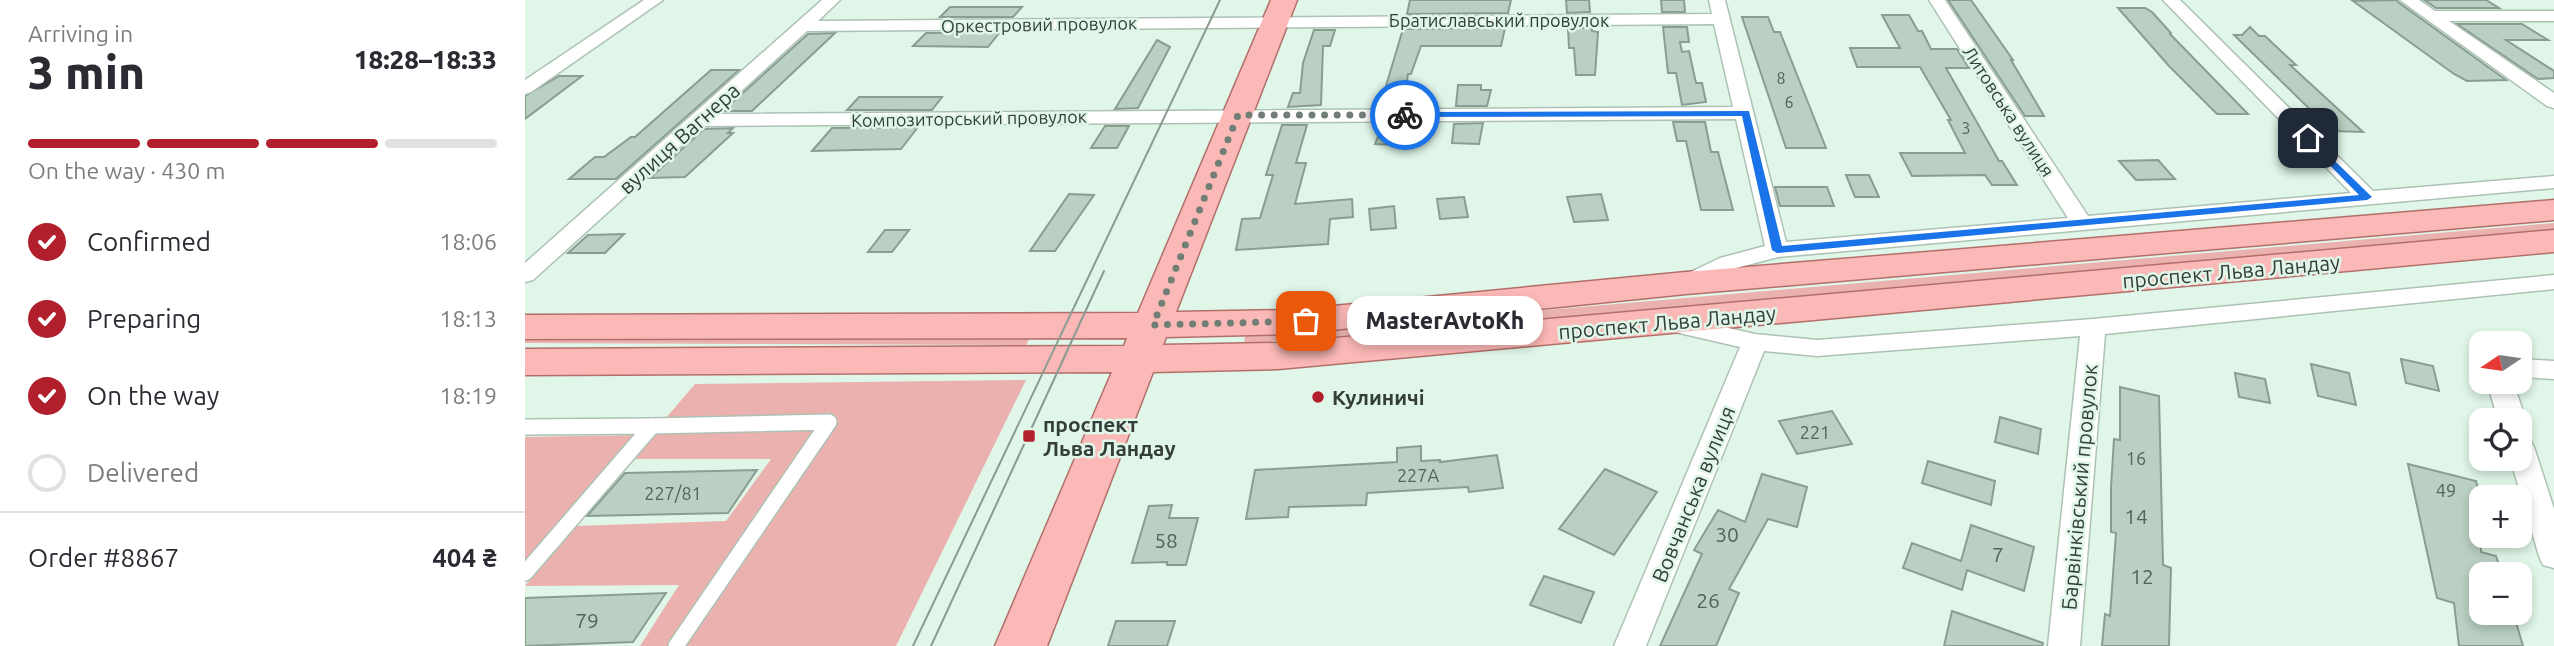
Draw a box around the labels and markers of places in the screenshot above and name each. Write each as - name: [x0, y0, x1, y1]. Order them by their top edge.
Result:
- pin: [2278, 108, 2338, 168]
- pin: [1276, 291, 1336, 351]
- callout: MasterAvtoKh: [1348, 296, 1544, 346]
- place label: Кулиничі: [1332, 385, 1425, 409]
- marker: Кулиничі: [1310, 389, 1326, 405]
- place label: проспект Льва Ландау: [1043, 412, 1176, 460]
- marker: проспект Льва Ландау: [1021, 428, 1037, 444]

